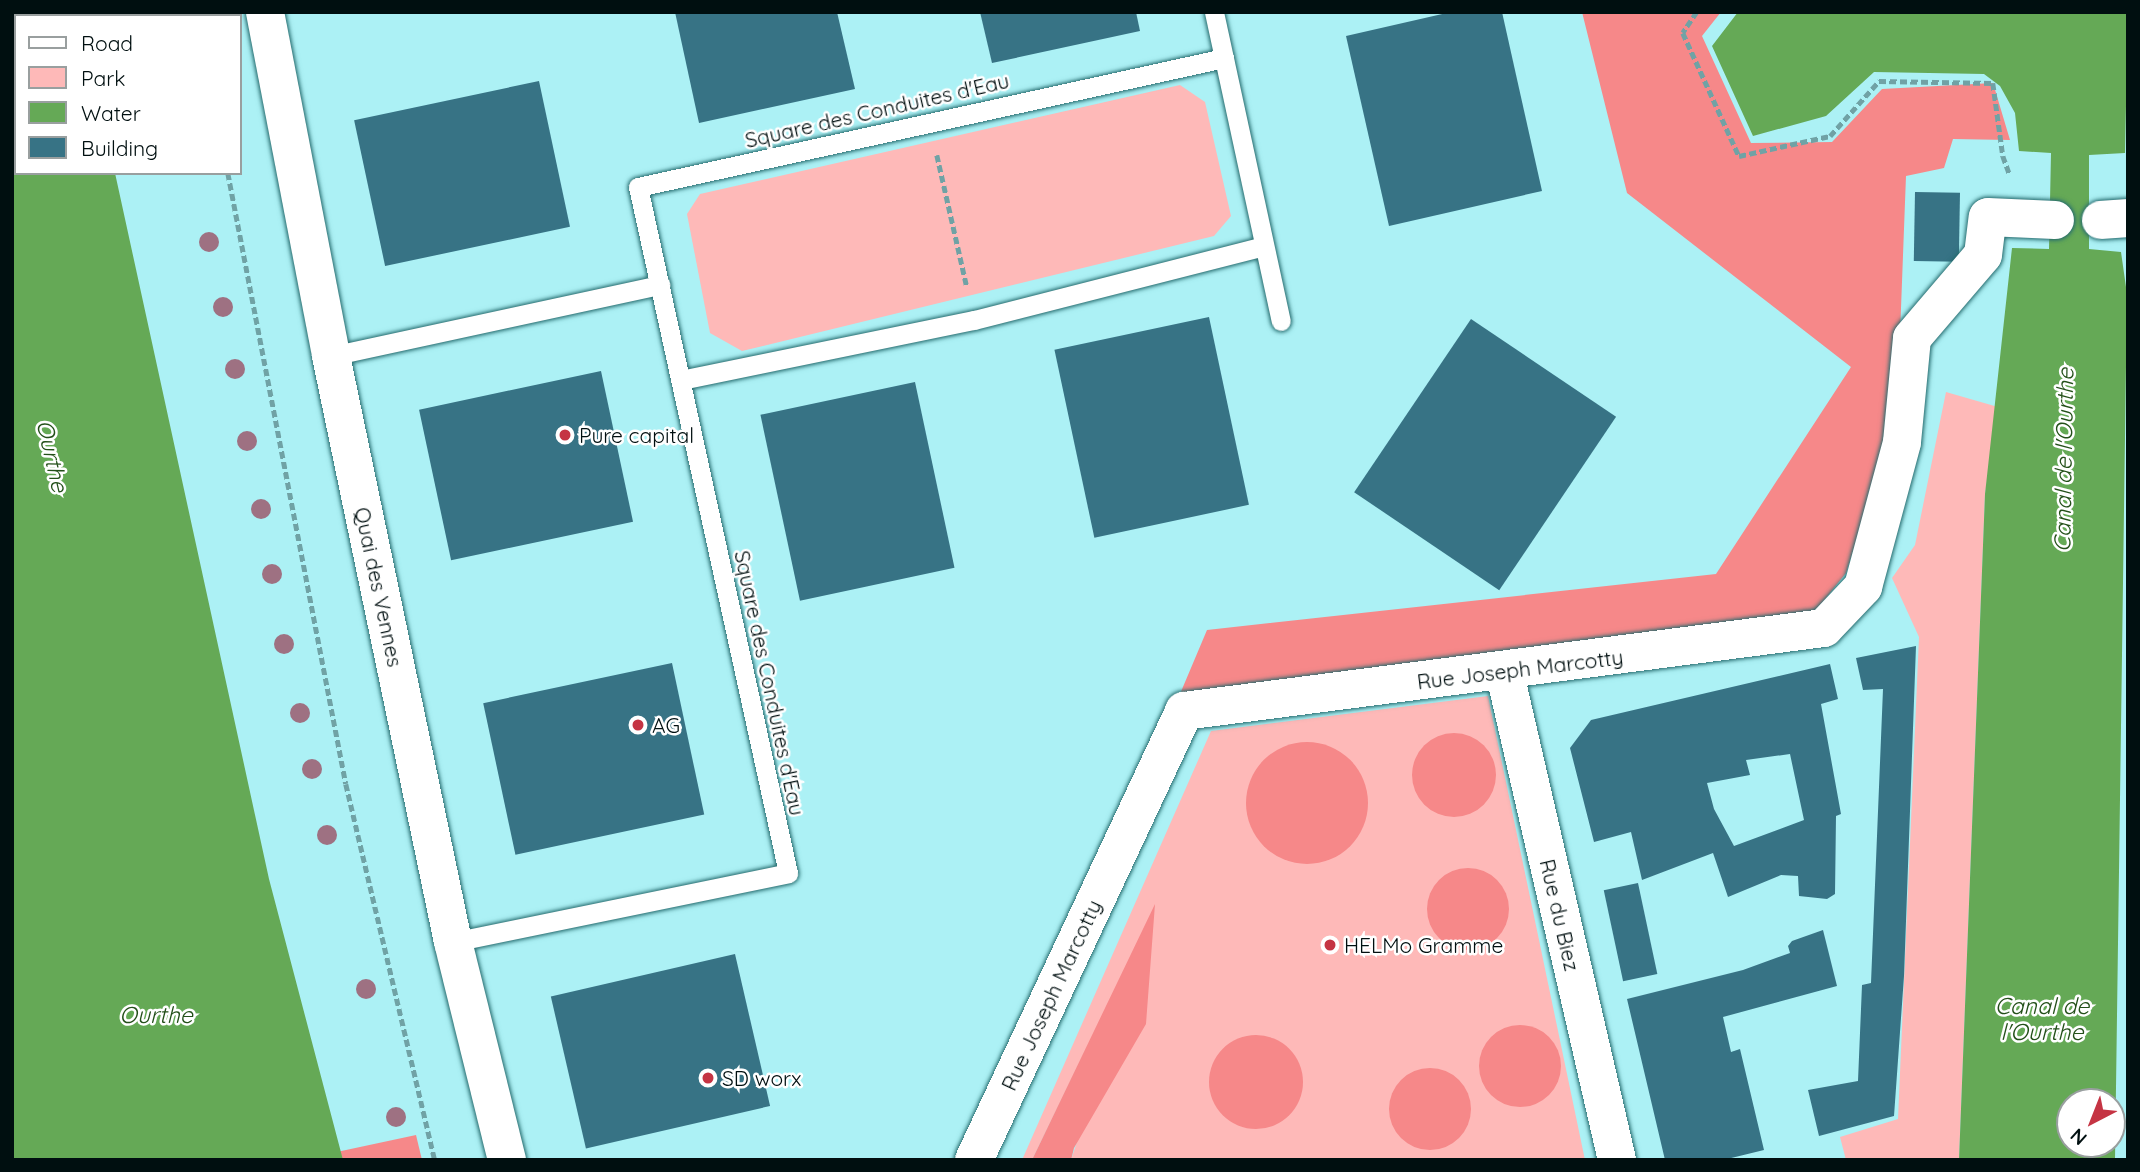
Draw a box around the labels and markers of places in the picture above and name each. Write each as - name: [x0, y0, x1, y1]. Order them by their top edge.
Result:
- place label: Pure capital: [579, 422, 694, 448]
- marker: Pure capital: [557, 427, 573, 443]
- place label: AG: [652, 712, 680, 738]
- marker: AG: [630, 717, 646, 733]
- place label: HELMo Gramme: [1344, 932, 1503, 958]
- marker: HELMo Gramme: [1322, 937, 1338, 953]
- place label: SD worx: [722, 1065, 801, 1091]
- marker: SD worx: [700, 1070, 716, 1086]

